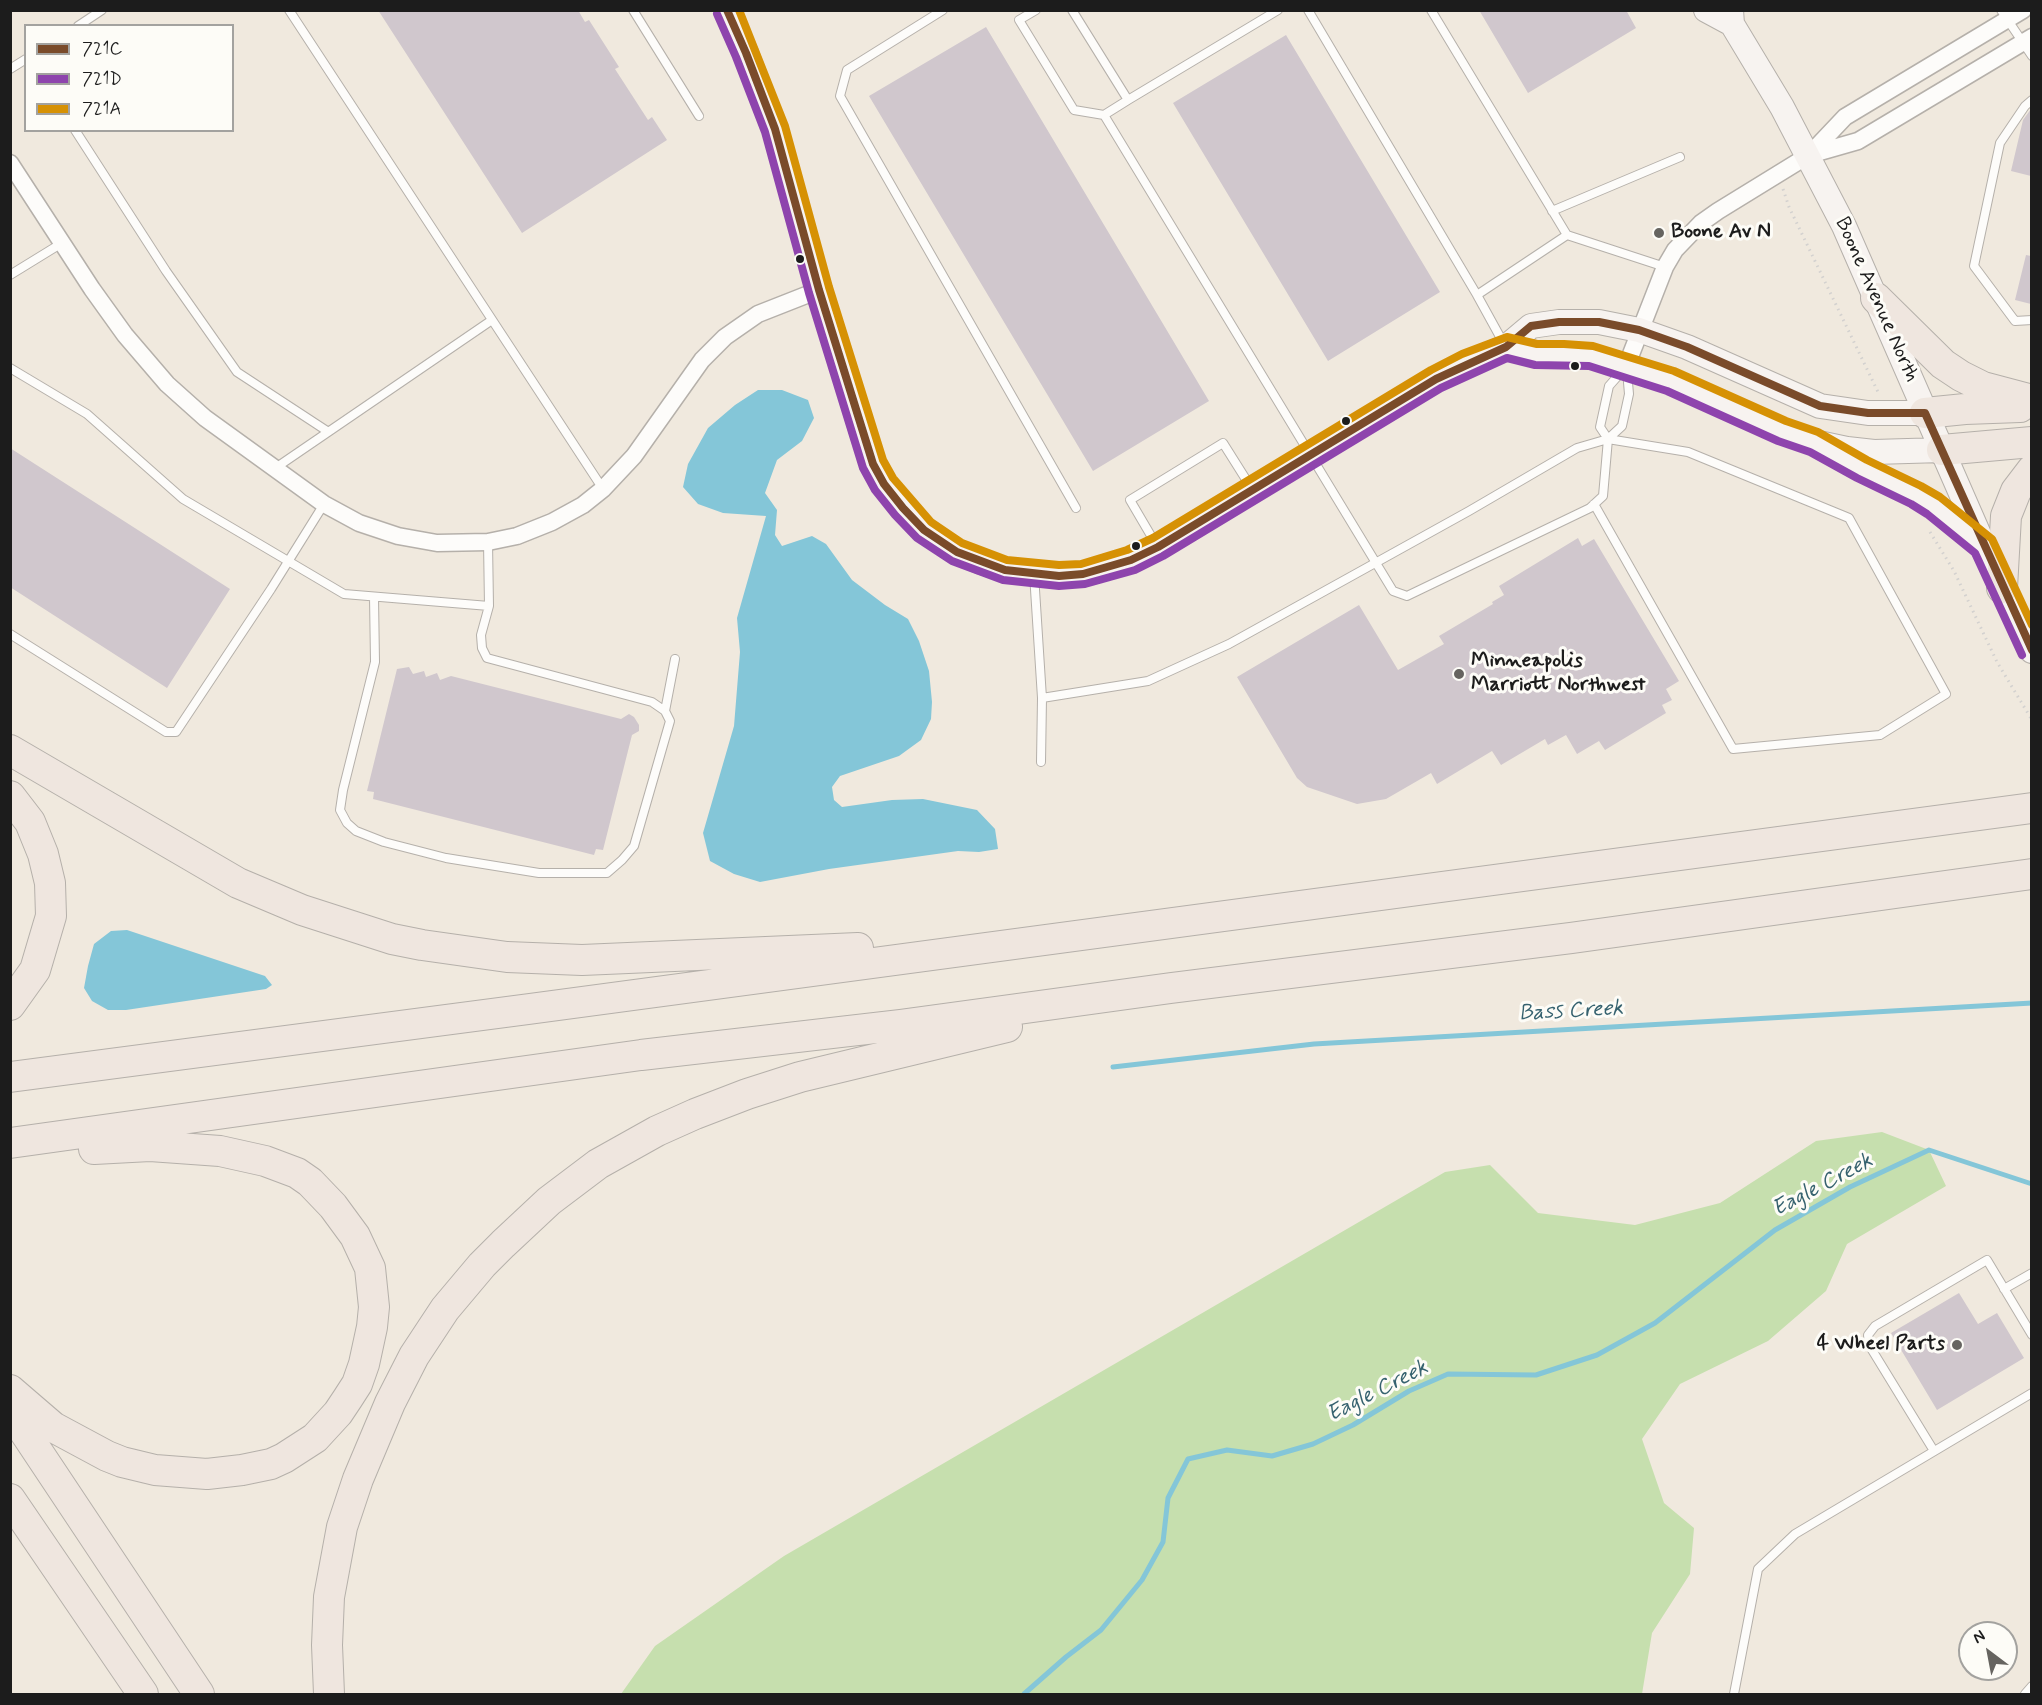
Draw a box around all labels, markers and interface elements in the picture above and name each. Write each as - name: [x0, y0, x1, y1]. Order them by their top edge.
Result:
- legend: [24, 24, 234, 132]
- text: 721C: [82, 37, 122, 61]
- text: 721D: [82, 67, 122, 91]
- text: 721A: [82, 97, 121, 121]
- street label: Boone Avenue North: [1828, 214, 1924, 386]
- place label: Boone Av N: [1671, 220, 1771, 246]
- marker: Boone Av N: [1652, 226, 1666, 240]
- unlabelled marker: [794, 253, 806, 265]
- unlabelled marker: [1569, 360, 1581, 372]
- unlabelled marker: [1340, 415, 1352, 427]
- unlabelled marker: [1130, 540, 1142, 552]
- place label: Minneapolis Marriott Northwest: [1471, 649, 1646, 699]
- marker: Minneapolis Marriott Northwest: [1452, 667, 1466, 681]
- water label: Bass Creek: [1518, 996, 1624, 1028]
- water label: Eagle Creek: [1768, 1149, 1878, 1223]
- place label: 4 Wheel Parts: [1817, 1332, 1945, 1358]
- marker: 4 Wheel Parts: [1950, 1338, 1964, 1352]
- water label: Eagle Creek: [1323, 1355, 1433, 1429]
- north arrow: [1958, 1621, 2018, 1681]
- text: N: [1969, 1625, 1989, 1649]

